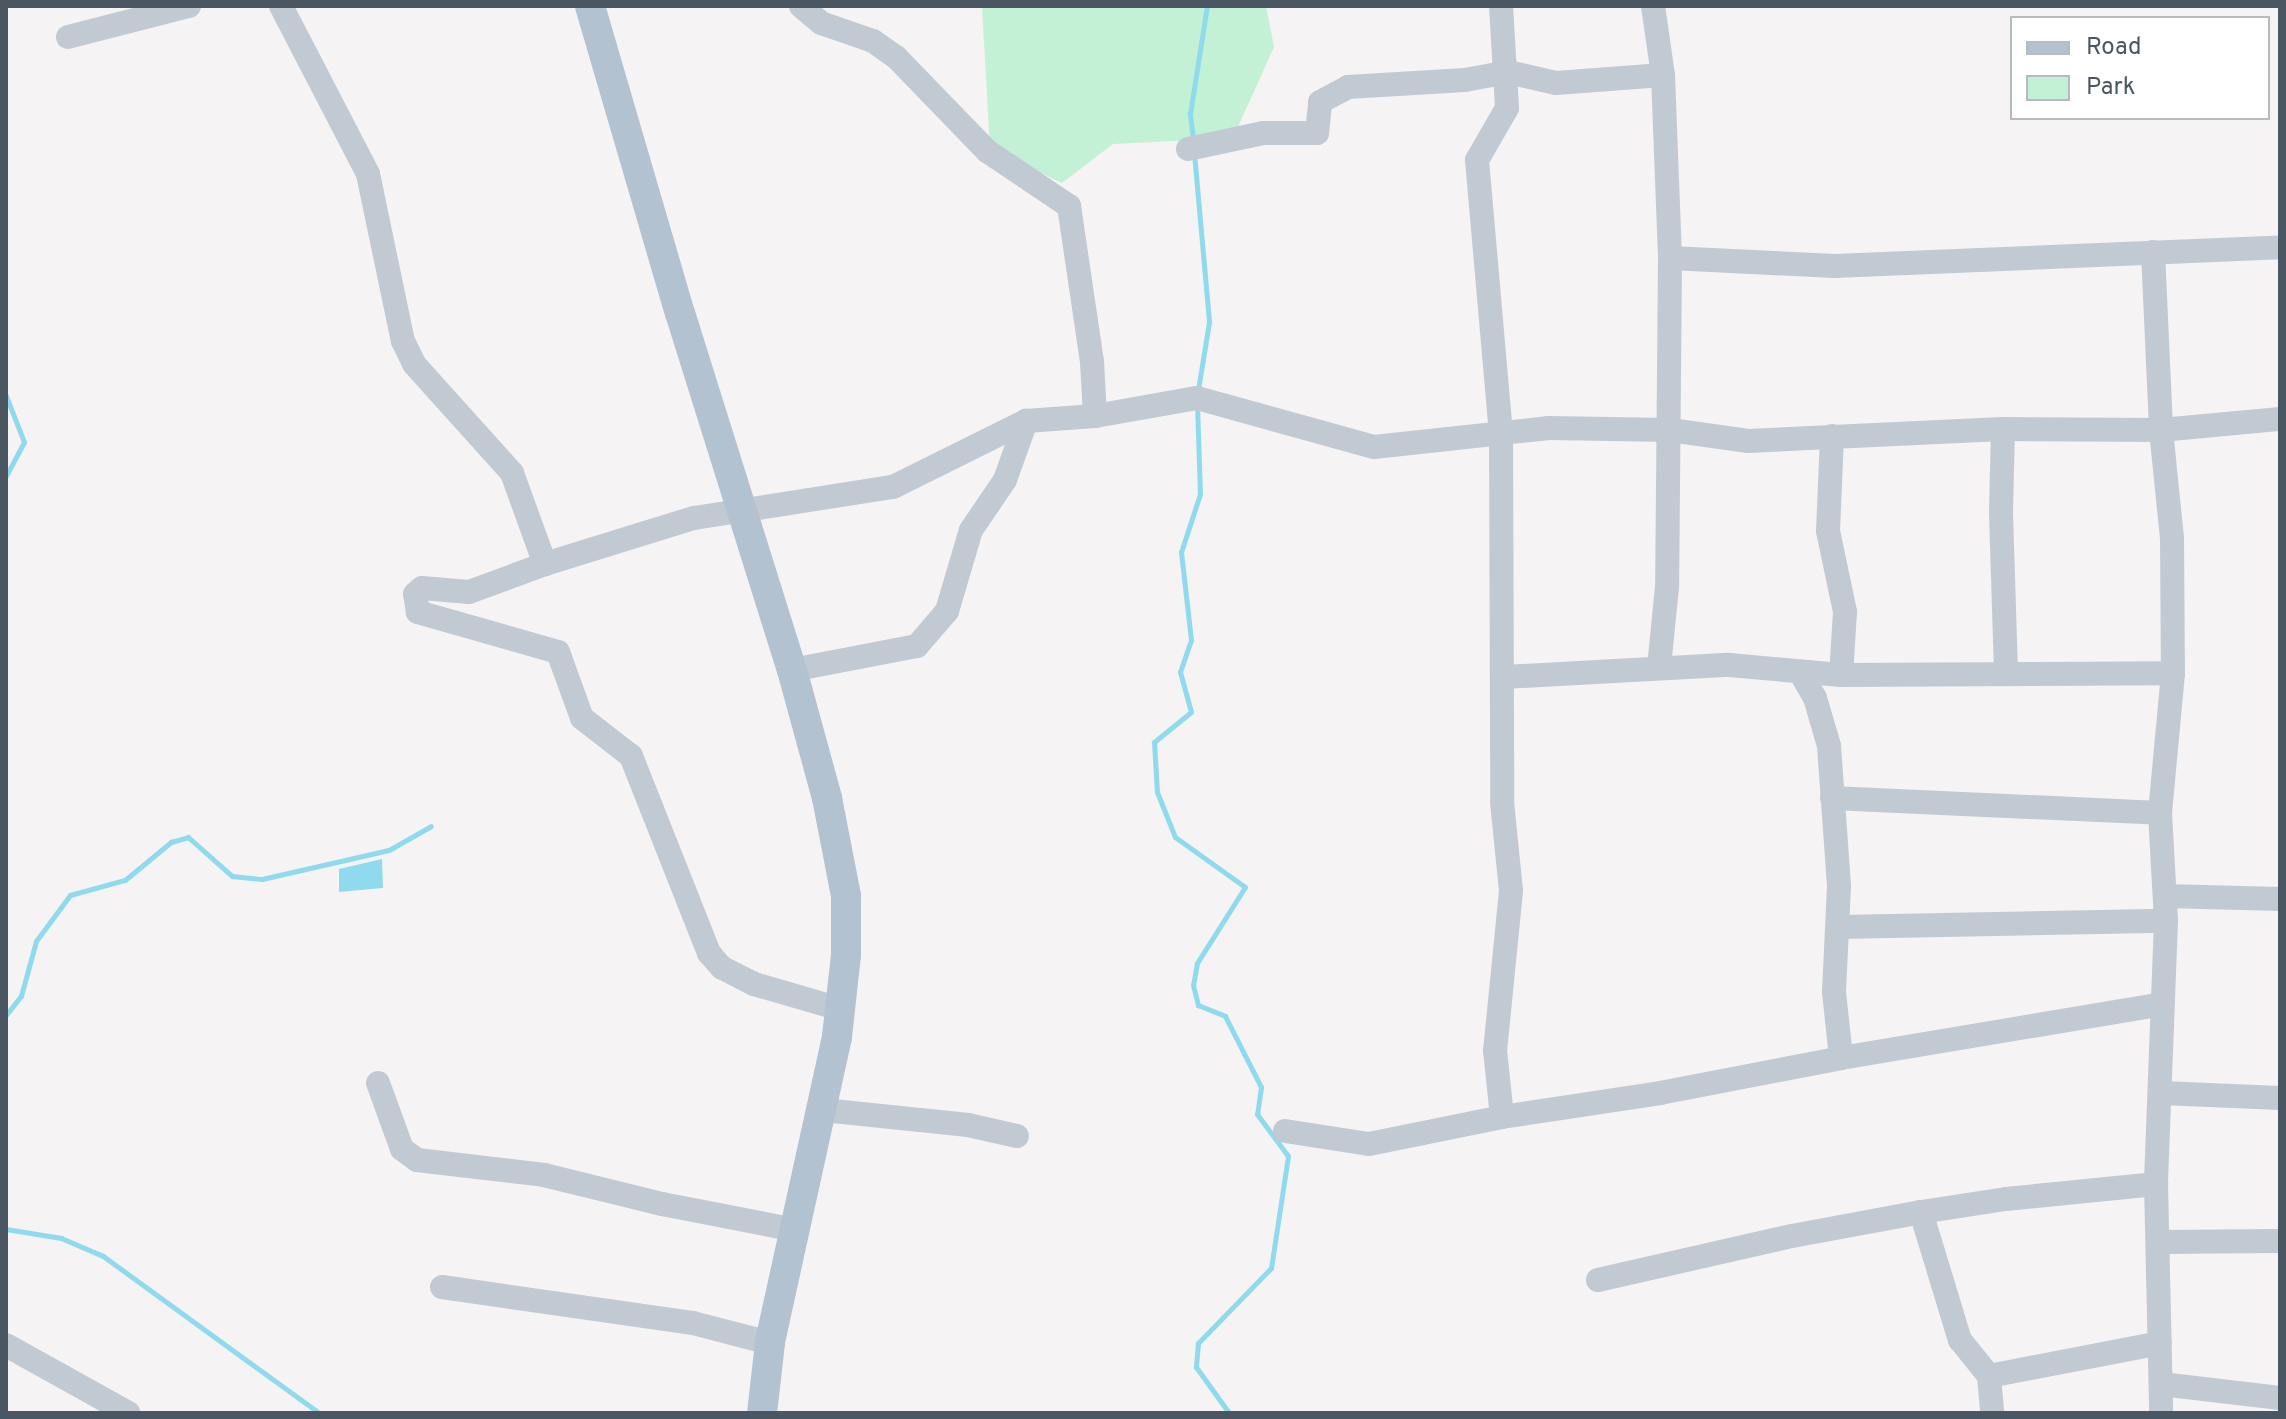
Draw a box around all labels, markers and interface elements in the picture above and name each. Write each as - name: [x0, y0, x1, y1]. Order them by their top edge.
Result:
- legend: [2010, 16, 2270, 120]
- text: Road: [2086, 33, 2142, 63]
- text: Park: [2086, 73, 2136, 103]

